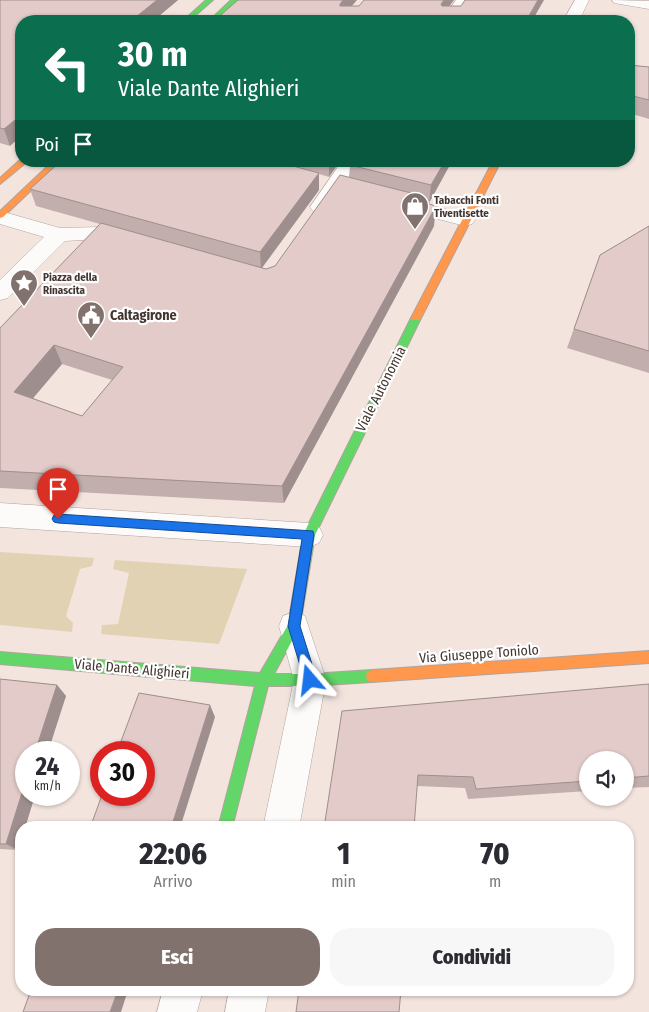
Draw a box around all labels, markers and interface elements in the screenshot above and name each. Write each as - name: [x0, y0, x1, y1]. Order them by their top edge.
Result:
- text: 30 m: [118, 33, 188, 75]
- icon: left: [35, 35, 100, 100]
- text: Viale Dante Alighieri: [118, 75, 299, 102]
- icon: arrive: [69, 130, 97, 158]
- text: Poi: [35, 133, 59, 156]
- shop icon: Tabacchi Fonti Tiventisette: [400, 191, 430, 230]
- place label: Tabacchi Fonti Tiventisette: [434, 194, 499, 220]
- place icon: Piazza della Rinascita: [9, 268, 39, 307]
- place label: Piazza della Rinascita: [43, 271, 98, 297]
- public building icon: Caltagirone: [76, 300, 106, 339]
- place label: Caltagirone: [110, 307, 177, 324]
- street label: Viale Autonomia: [352, 343, 410, 435]
- pin: [37, 468, 79, 519]
- icon: arrive: [44, 475, 72, 503]
- street label: Via Giuseppe Toniolo: [419, 641, 539, 667]
- position arrow: [283, 653, 335, 705]
- street label: Viale Dante Alighieri: [74, 656, 190, 682]
- speed limit sign: 30: [90, 741, 155, 806]
- map controls: [579, 751, 634, 806]
- button: sound: [579, 751, 634, 806]
- text: 24: [36, 752, 59, 782]
- text: km/h: [34, 779, 61, 793]
- text: 22:06: [139, 836, 207, 872]
- text: 1: [337, 836, 350, 872]
- text: 70: [480, 836, 510, 872]
- text: Arrivo: [154, 872, 193, 891]
- text: min: [331, 872, 356, 891]
- text: m: [489, 872, 501, 891]
- button: Esci: [35, 928, 320, 986]
- button: Condividi: [330, 928, 614, 986]

